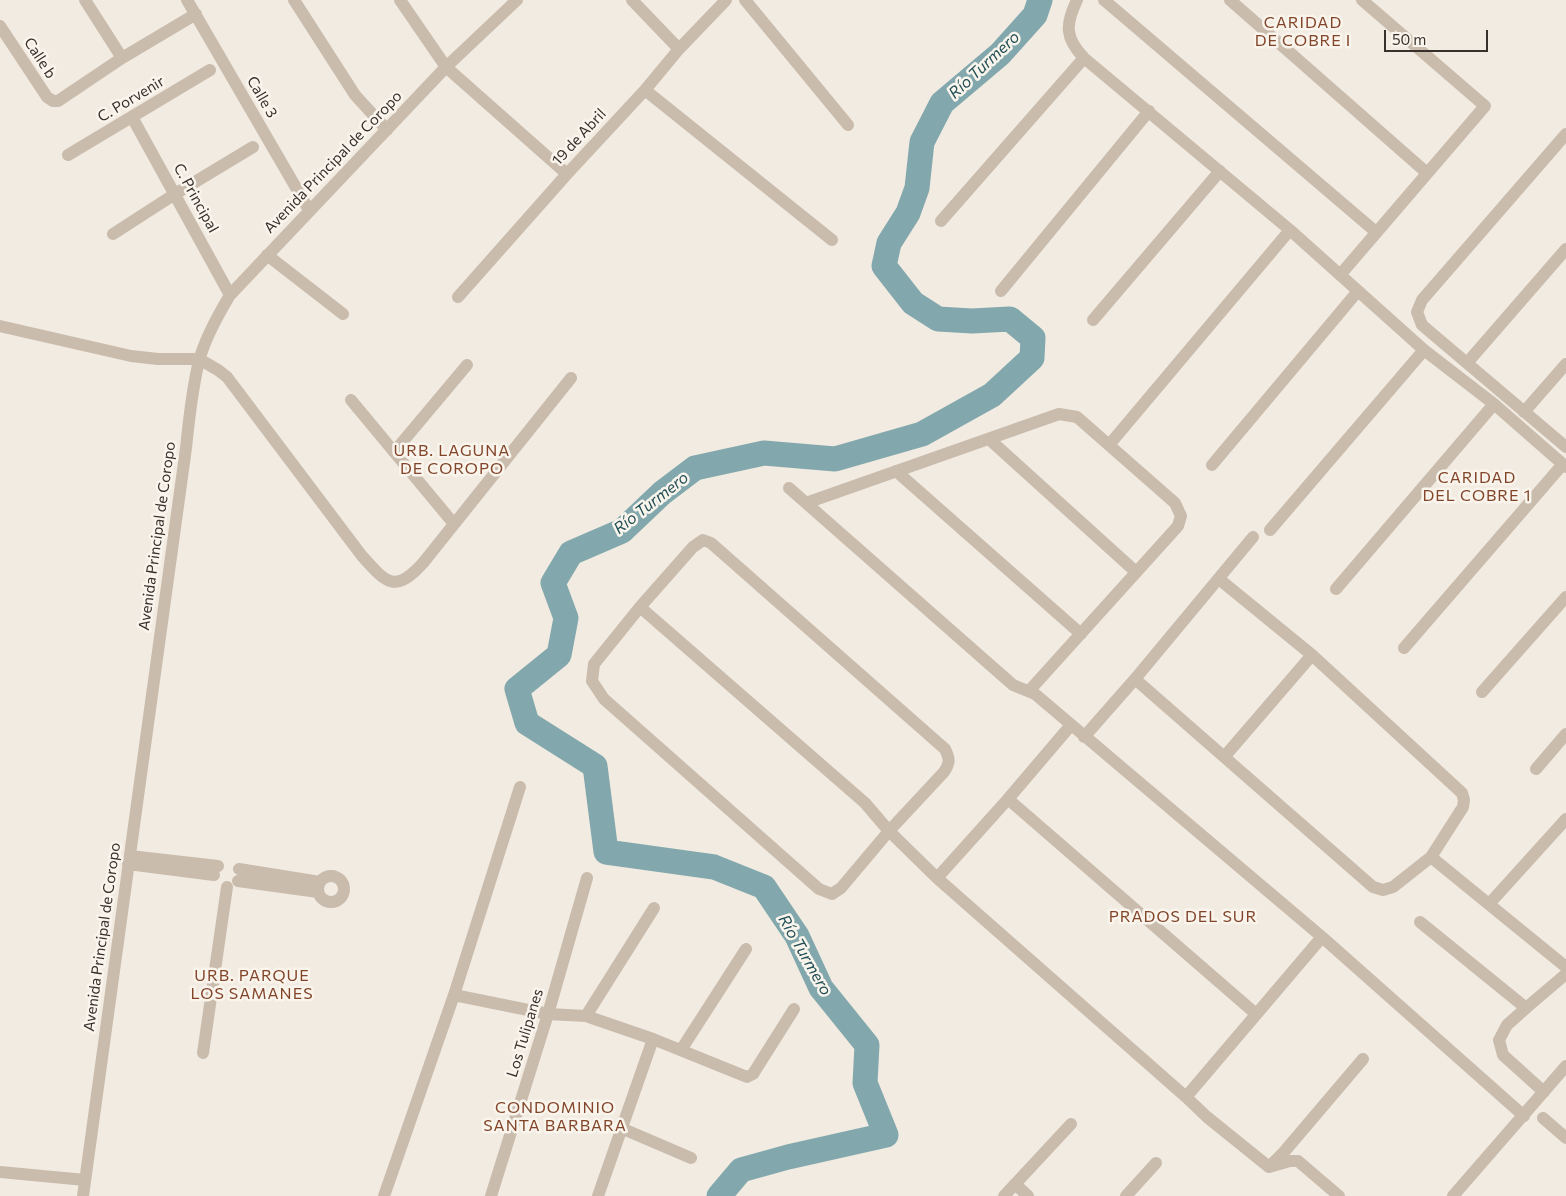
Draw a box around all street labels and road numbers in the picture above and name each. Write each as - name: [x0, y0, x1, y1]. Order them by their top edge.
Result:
- street label: Calle b: [20, 34, 60, 82]
- street label: C. Porvenir: [94, 72, 168, 126]
- street label: Calle 3: [243, 73, 281, 121]
- street label: Avenida Principal de Coropo: [260, 87, 406, 237]
- street label: 19 de Abril: [548, 105, 610, 169]
- street label: C. Principal: [170, 160, 222, 236]
- street label: Avenida Principal de Coropo: [135, 440, 179, 632]
- street label: Avenida Principal de Coropo: [80, 841, 124, 1033]
- street label: Los Tulipanes: [503, 987, 547, 1079]

